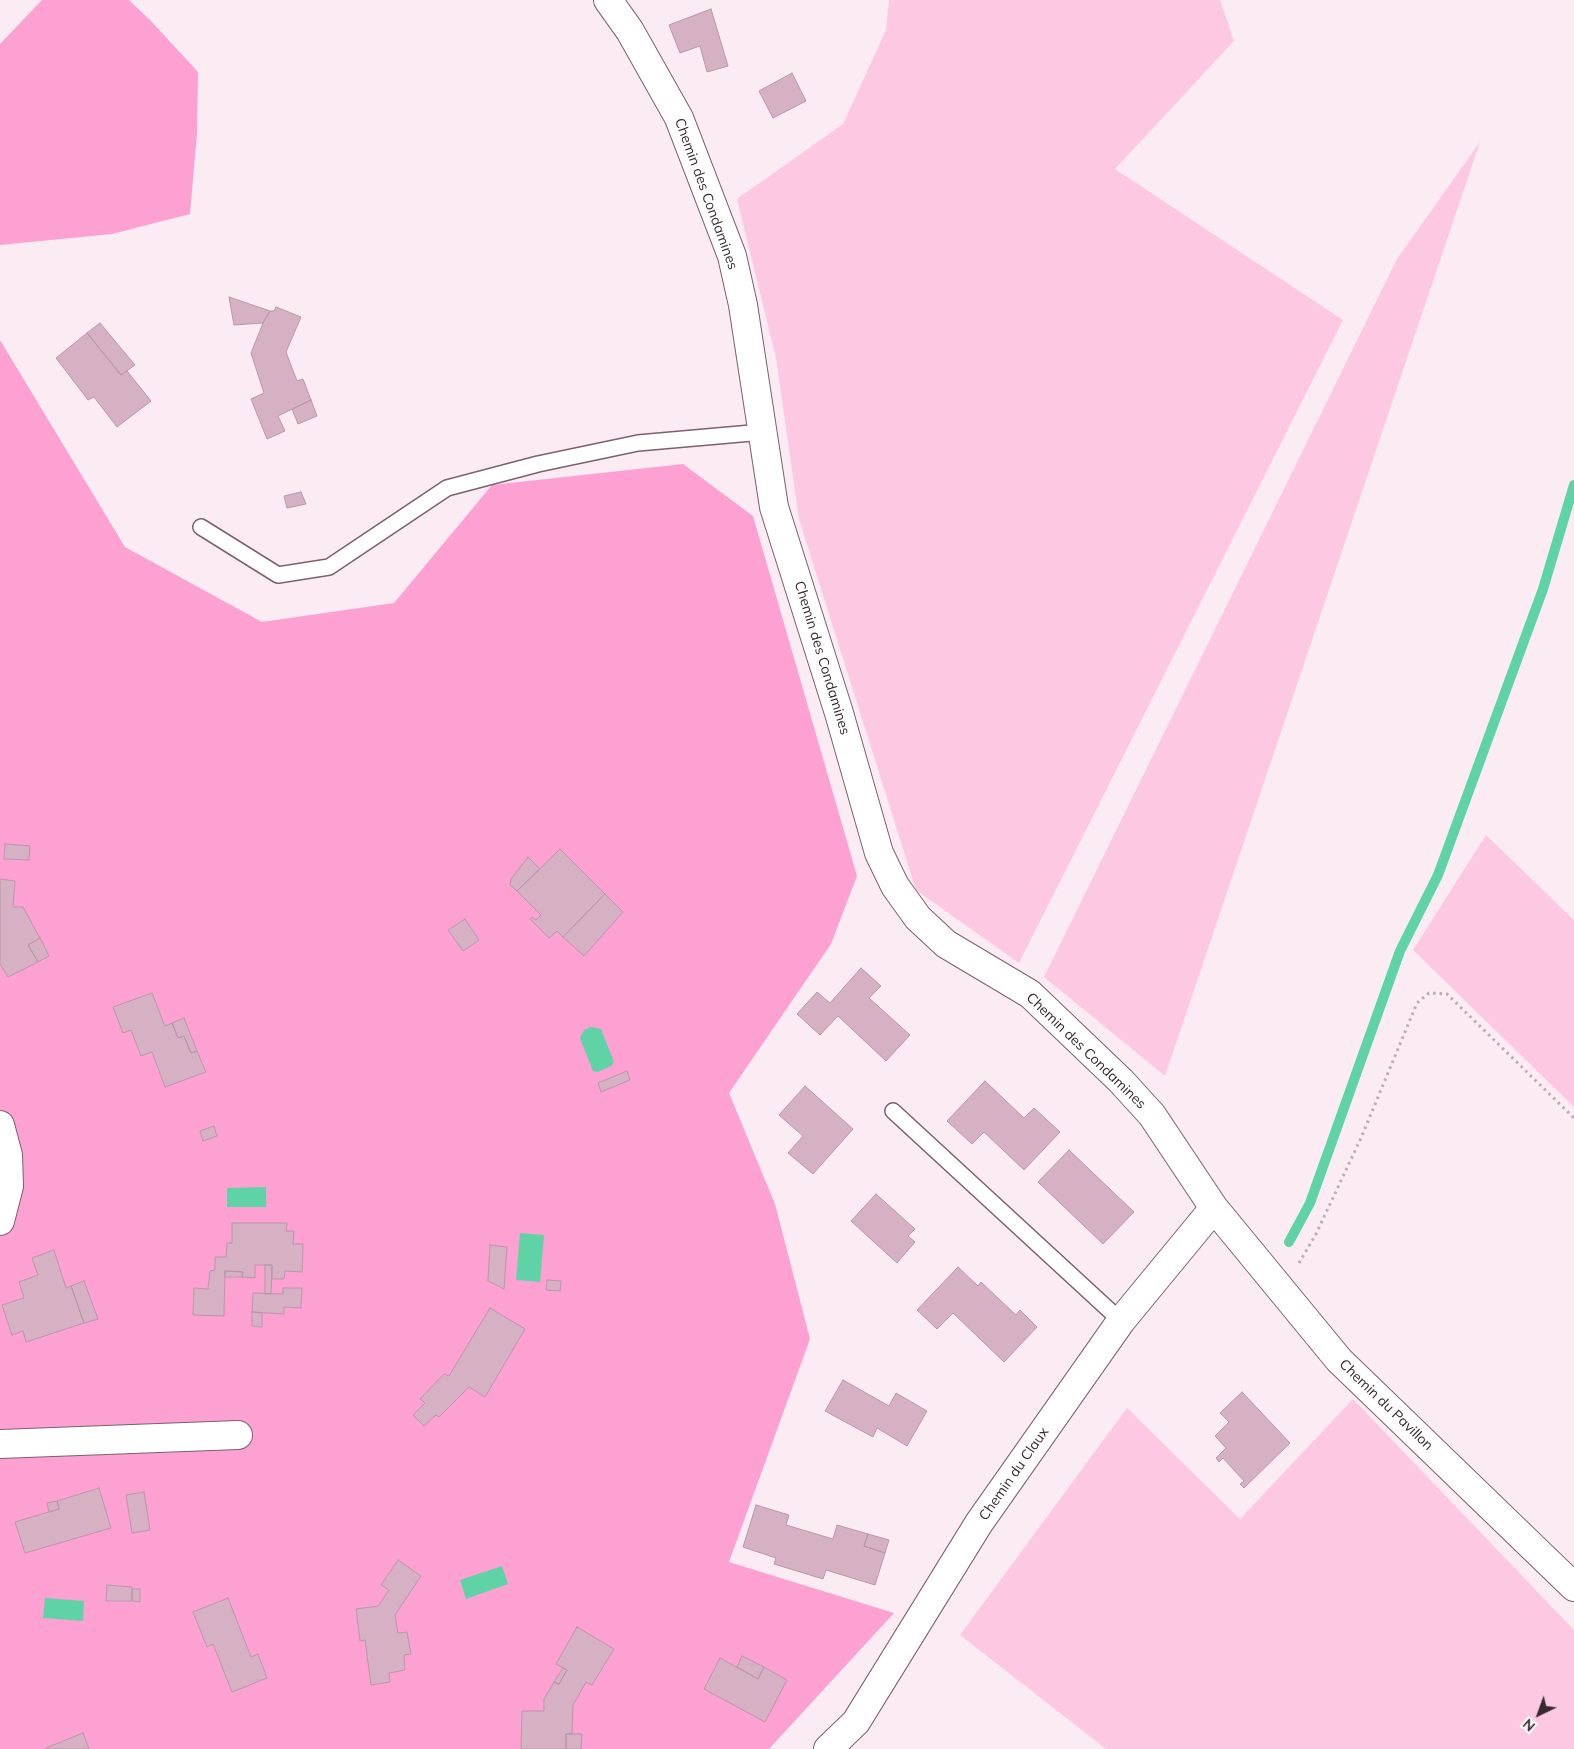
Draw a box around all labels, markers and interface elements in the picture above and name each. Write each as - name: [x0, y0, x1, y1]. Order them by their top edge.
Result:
- street label: Chemin des Condamines: [671, 116, 741, 272]
- street label: Chemin des Condamines: [791, 579, 853, 737]
- street label: Chemin des Condamines: [1023, 989, 1149, 1113]
- street label: Chemin du Pavillon: [1336, 1356, 1436, 1454]
- street label: Chemin du Claux: [976, 1424, 1052, 1524]
- north arrow: [1514, 1689, 1564, 1739]
- text: N: [1519, 1715, 1539, 1735]

